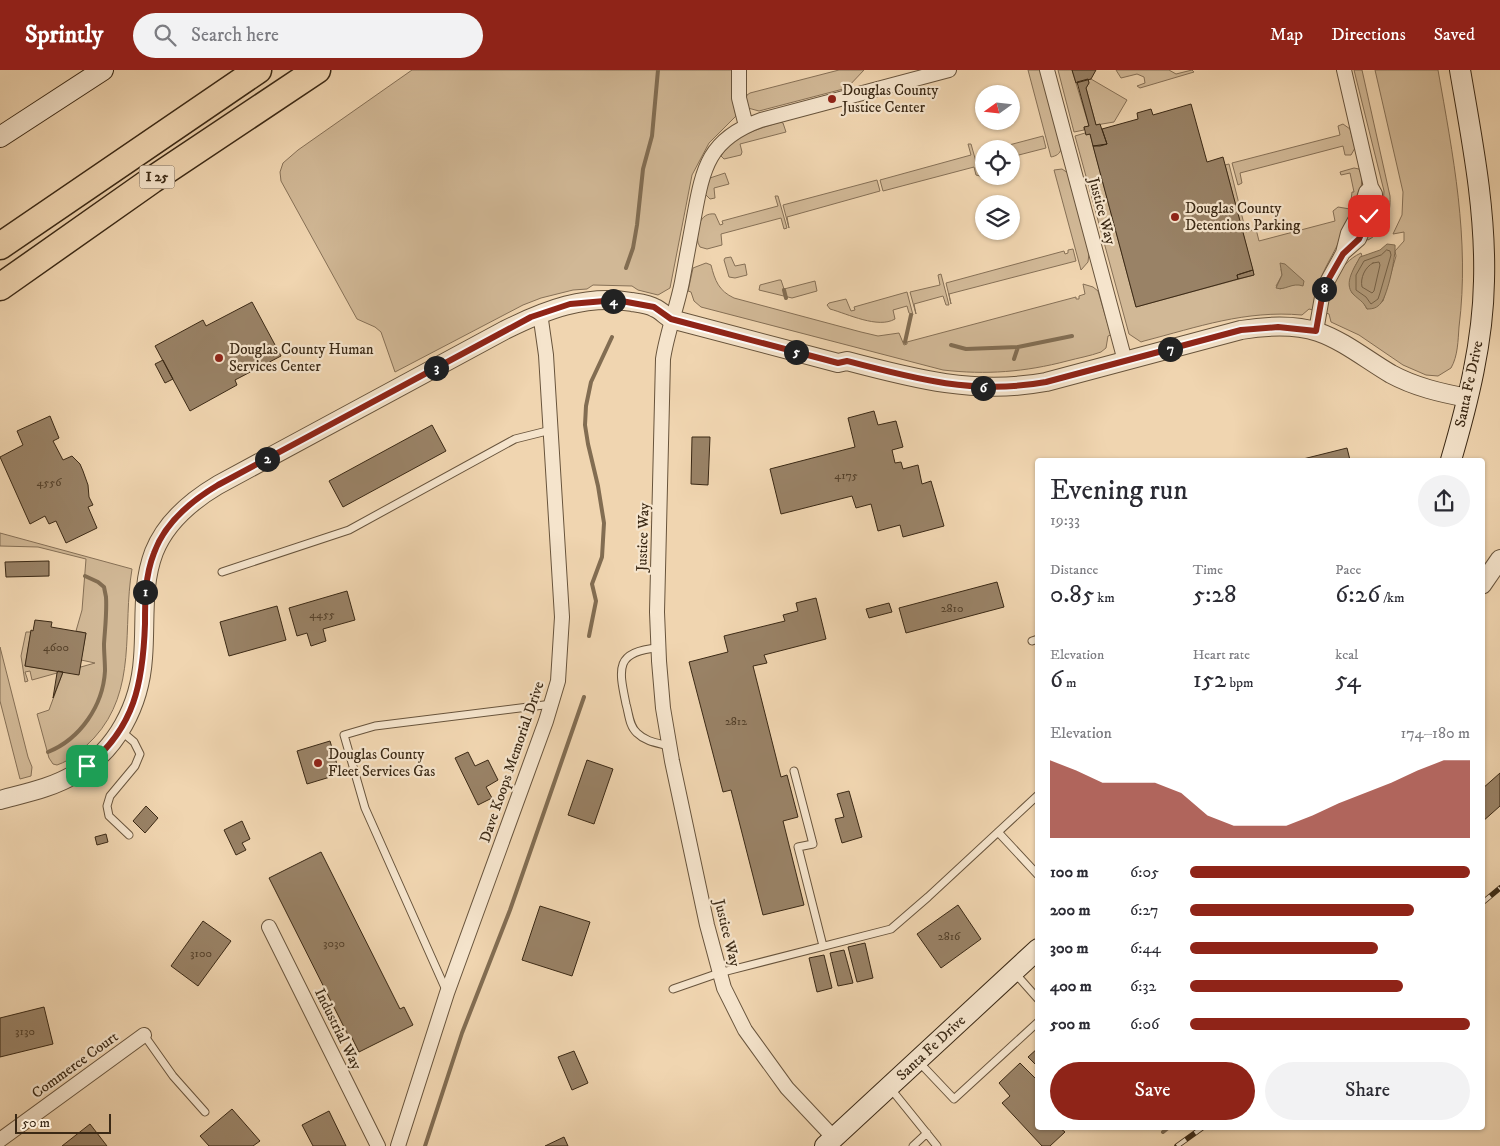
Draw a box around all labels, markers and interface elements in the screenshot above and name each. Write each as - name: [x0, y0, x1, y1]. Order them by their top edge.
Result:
- search box: [133, 13, 483, 58]
- text: Sprintly: [25, 20, 103, 50]
- icon: search: [151, 21, 179, 49]
- text: Search here: [191, 24, 279, 47]
- text: Map: [1270, 24, 1303, 46]
- text: Directions: [1331, 24, 1406, 46]
- text: Saved: [1434, 24, 1475, 46]
- place label: Douglas County Justice Center: [840, 81, 939, 117]
- north arrow: [975, 85, 1020, 130]
- map controls: [975, 85, 1020, 240]
- marker: Douglas County Justice Center: [826, 93, 838, 105]
- button: locate: [975, 140, 1020, 185]
- road number: I 25: [140, 165, 174, 188]
- street label: Justice Way: [1083, 173, 1120, 248]
- button: layers: [975, 195, 1020, 240]
- pin: [1348, 195, 1390, 237]
- place label: Douglas County Detentions Parking: [1185, 199, 1301, 235]
- icon: check: [1355, 202, 1383, 230]
- marker: Douglas County Detentions Parking: [1169, 211, 1181, 223]
- pin: 8: [1312, 276, 1336, 302]
- text: 8: [1321, 280, 1328, 298]
- pin: 4: [600, 288, 626, 314]
- text: 4: [609, 292, 618, 310]
- pin: 7: [1158, 336, 1182, 362]
- street label: Santa Fe Drive: [1451, 339, 1487, 429]
- place label: Douglas County Human Services Center: [229, 340, 374, 376]
- pin: 5: [784, 340, 808, 364]
- text: 7: [1167, 340, 1174, 358]
- text: 5: [793, 343, 800, 361]
- marker: Douglas County Human Services Center: [213, 352, 225, 364]
- pin: 3: [424, 356, 448, 380]
- text: 3: [434, 359, 439, 377]
- pin: 6: [970, 376, 996, 400]
- text: 6: [980, 379, 987, 397]
- pin: 2: [254, 446, 280, 472]
- text: 2: [264, 450, 271, 468]
- house number: 4175: [834, 468, 858, 483]
- text: Evening run: [1050, 473, 1188, 508]
- house number: 4556: [36, 475, 62, 490]
- button: share: [1418, 475, 1470, 527]
- street label: Justice Way: [632, 501, 654, 574]
- text: 19:33: [1050, 510, 1080, 530]
- text: Distance: [1050, 561, 1098, 579]
- text: Time: [1193, 561, 1223, 579]
- text: Pace: [1335, 561, 1361, 579]
- text: 0.85: [1050, 579, 1094, 610]
- text: 5:28: [1193, 579, 1236, 610]
- text: 6:26: [1335, 579, 1380, 610]
- pin: 1: [132, 580, 158, 604]
- text: 1: [143, 583, 148, 601]
- text: km: [1094, 589, 1115, 607]
- text: /km: [1380, 589, 1404, 607]
- house number: 2810: [941, 601, 963, 616]
- house number: 4455: [309, 607, 335, 622]
- house number: 4600: [43, 640, 69, 655]
- text: Elevation: [1050, 646, 1104, 664]
- text: Heart rate: [1193, 646, 1250, 664]
- text: kcal: [1335, 646, 1358, 664]
- text: 6: [1050, 664, 1063, 695]
- text: 152: [1193, 664, 1226, 695]
- text: 54: [1335, 664, 1361, 695]
- text: m: [1063, 674, 1077, 692]
- text: bpm: [1226, 674, 1254, 692]
- street label: Dave Koops Memorial Drive: [475, 679, 549, 845]
- house number: 2812: [725, 714, 747, 729]
- text: Elevation: [1050, 723, 1112, 743]
- text: 174–180 m: [1400, 723, 1470, 743]
- pin: [66, 745, 108, 787]
- place label: Douglas County Fleet Services Gas: [328, 745, 435, 781]
- icon: arrive: [73, 752, 101, 780]
- marker: Douglas County Fleet Services Gas: [312, 757, 324, 769]
- text: 100 m: [1050, 862, 1089, 882]
- text: 6:05: [1130, 862, 1159, 882]
- street label: Justice Way: [709, 895, 745, 970]
- text: 200 m: [1050, 900, 1091, 920]
- text: 6:27: [1130, 900, 1158, 920]
- house number: 2816: [938, 929, 961, 944]
- house number: 3030: [323, 936, 345, 951]
- text: 300 m: [1050, 938, 1089, 958]
- text: 6:44: [1130, 938, 1161, 958]
- house number: 3100: [190, 946, 212, 961]
- text: 400 m: [1050, 976, 1092, 996]
- text: 6:32: [1130, 976, 1156, 996]
- street label: Industrial Way: [310, 985, 366, 1074]
- street label: Santa Fe Drive: [892, 1011, 970, 1085]
- text: 500 m: [1050, 1014, 1091, 1034]
- text: 6:06: [1130, 1014, 1159, 1034]
- house number: 3130: [15, 1024, 35, 1039]
- street label: Commerce Court: [28, 1027, 122, 1103]
- button: Save: [1050, 1062, 1255, 1120]
- button: Share: [1265, 1062, 1470, 1120]
- scale bar: [15, 1111, 111, 1134]
- text: 50 m: [22, 1114, 50, 1132]

